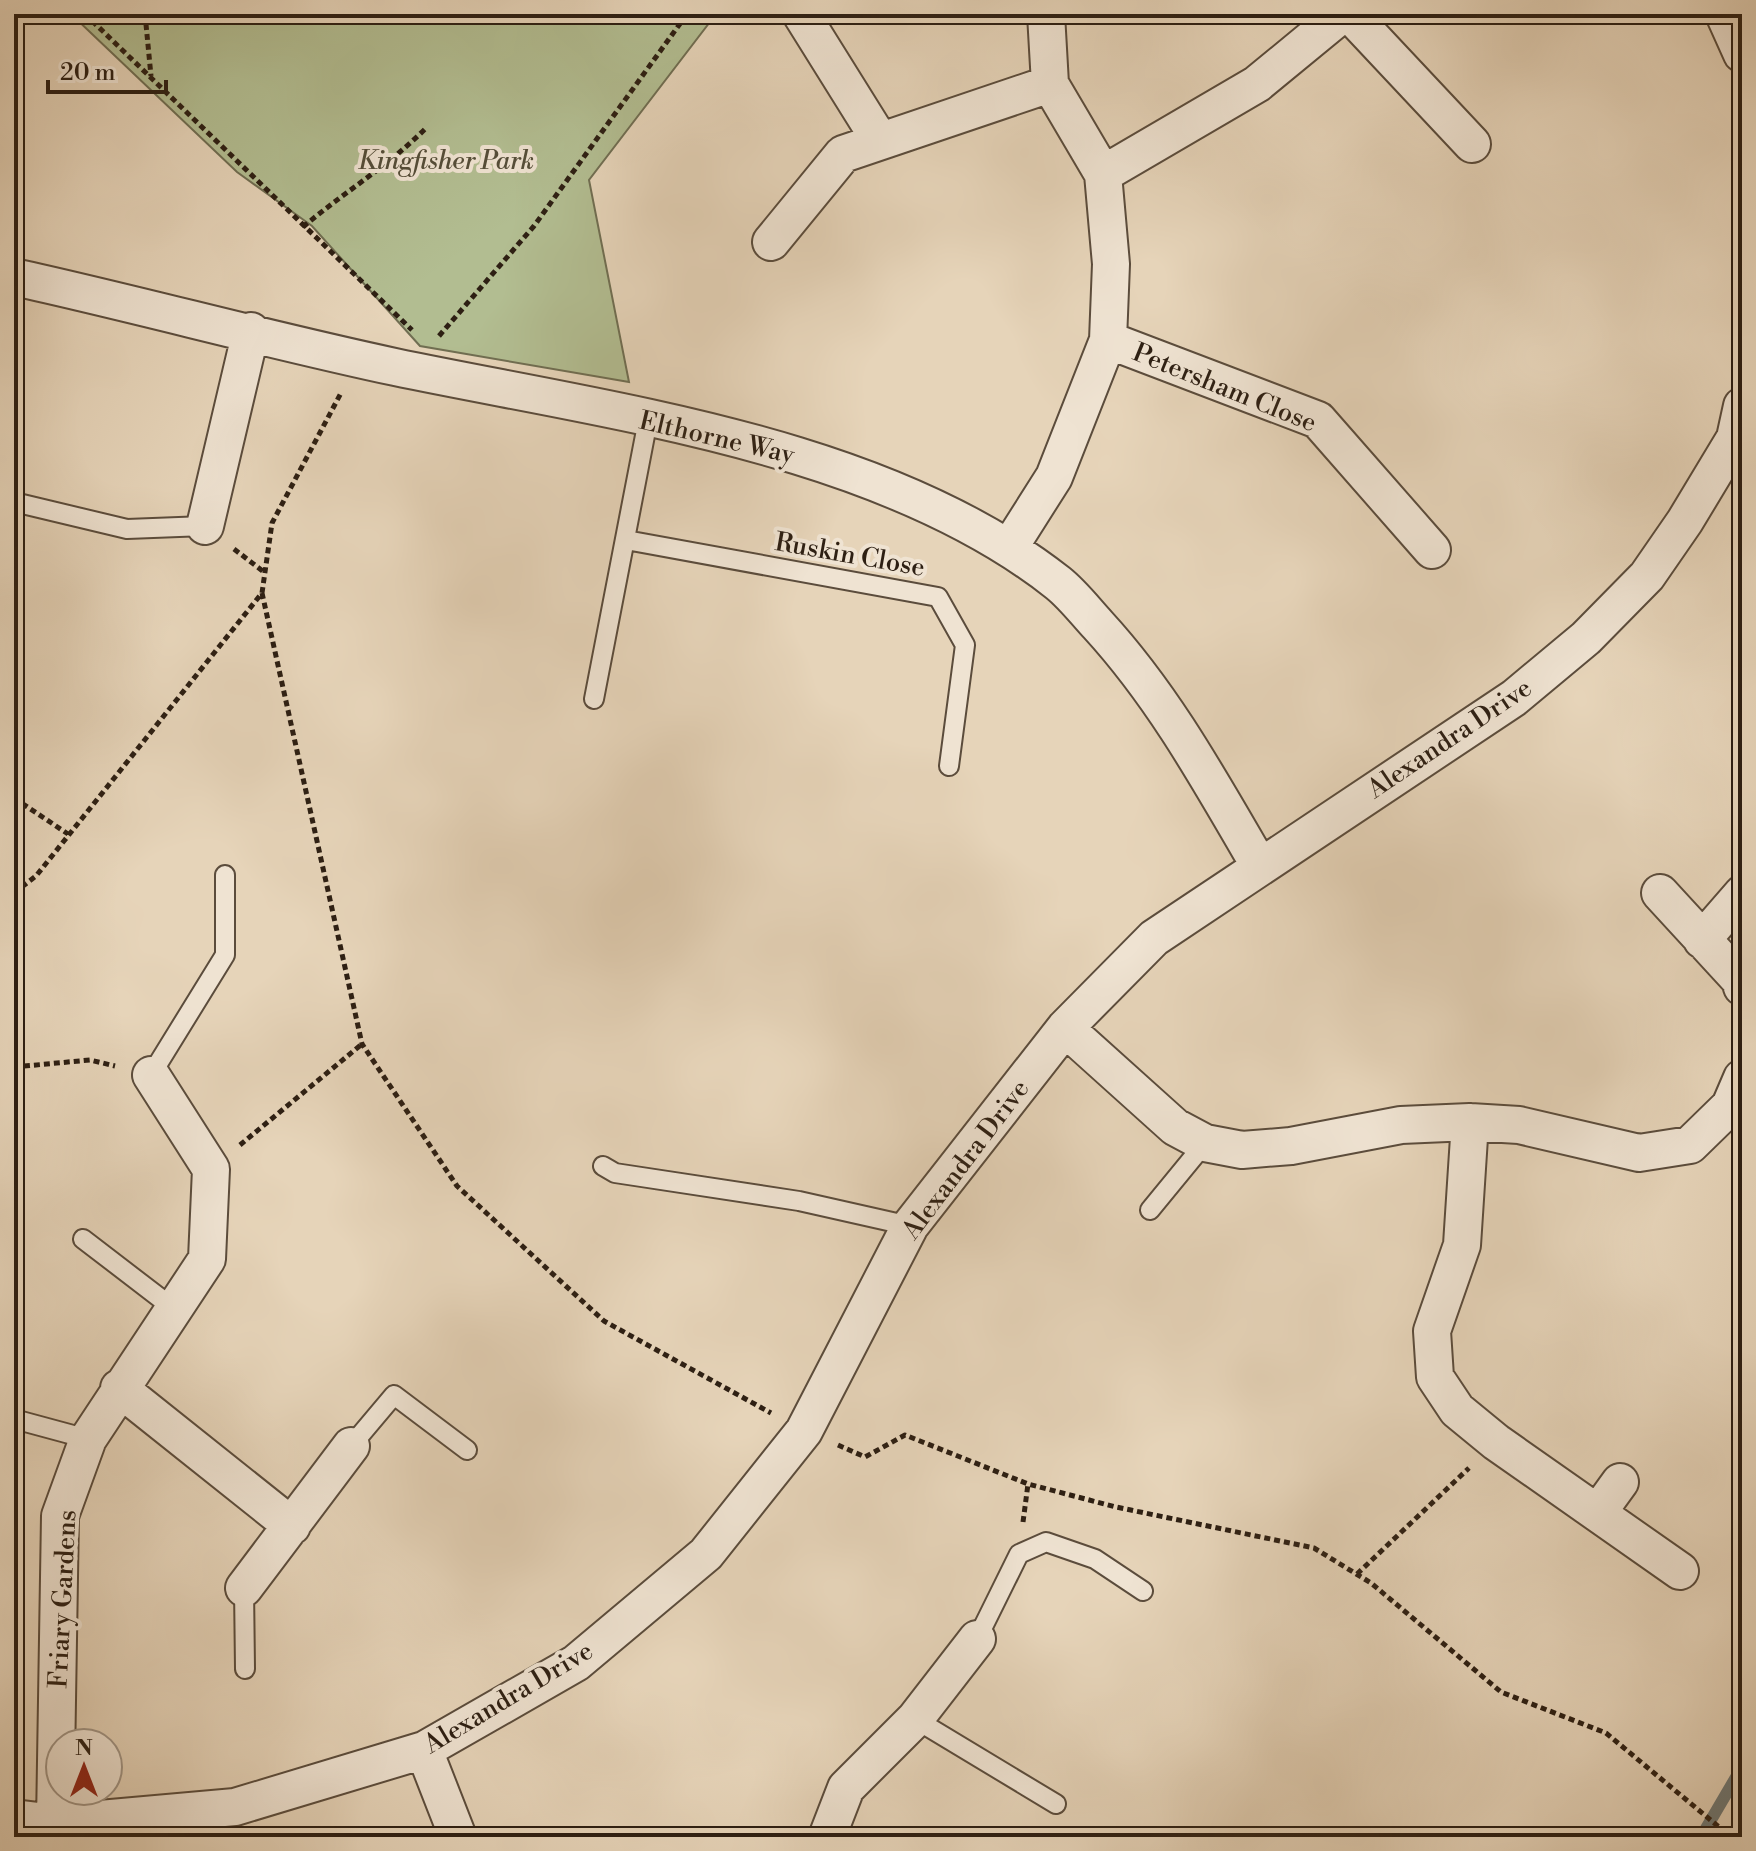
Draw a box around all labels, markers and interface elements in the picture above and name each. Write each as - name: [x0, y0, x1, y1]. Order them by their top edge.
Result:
- scale bar: [48, 44, 166, 94]
- text: 20 m: [60, 58, 116, 88]
- park label: Kingfisher Park: [358, 145, 534, 177]
- street label: Petersham Close: [1128, 336, 1321, 439]
- street label: Elthorne Way: [636, 405, 798, 471]
- street label: Ruskin Close: [772, 526, 927, 584]
- street label: Alexandra Drive: [1360, 672, 1538, 806]
- street label: Alexandra Drive: [895, 1074, 1036, 1246]
- street label: Friary Gardens: [42, 1509, 84, 1689]
- street label: Alexandra Drive: [417, 1635, 599, 1761]
- north arrow: [44, 1727, 124, 1807]
- text: N: [75, 1735, 93, 1762]

